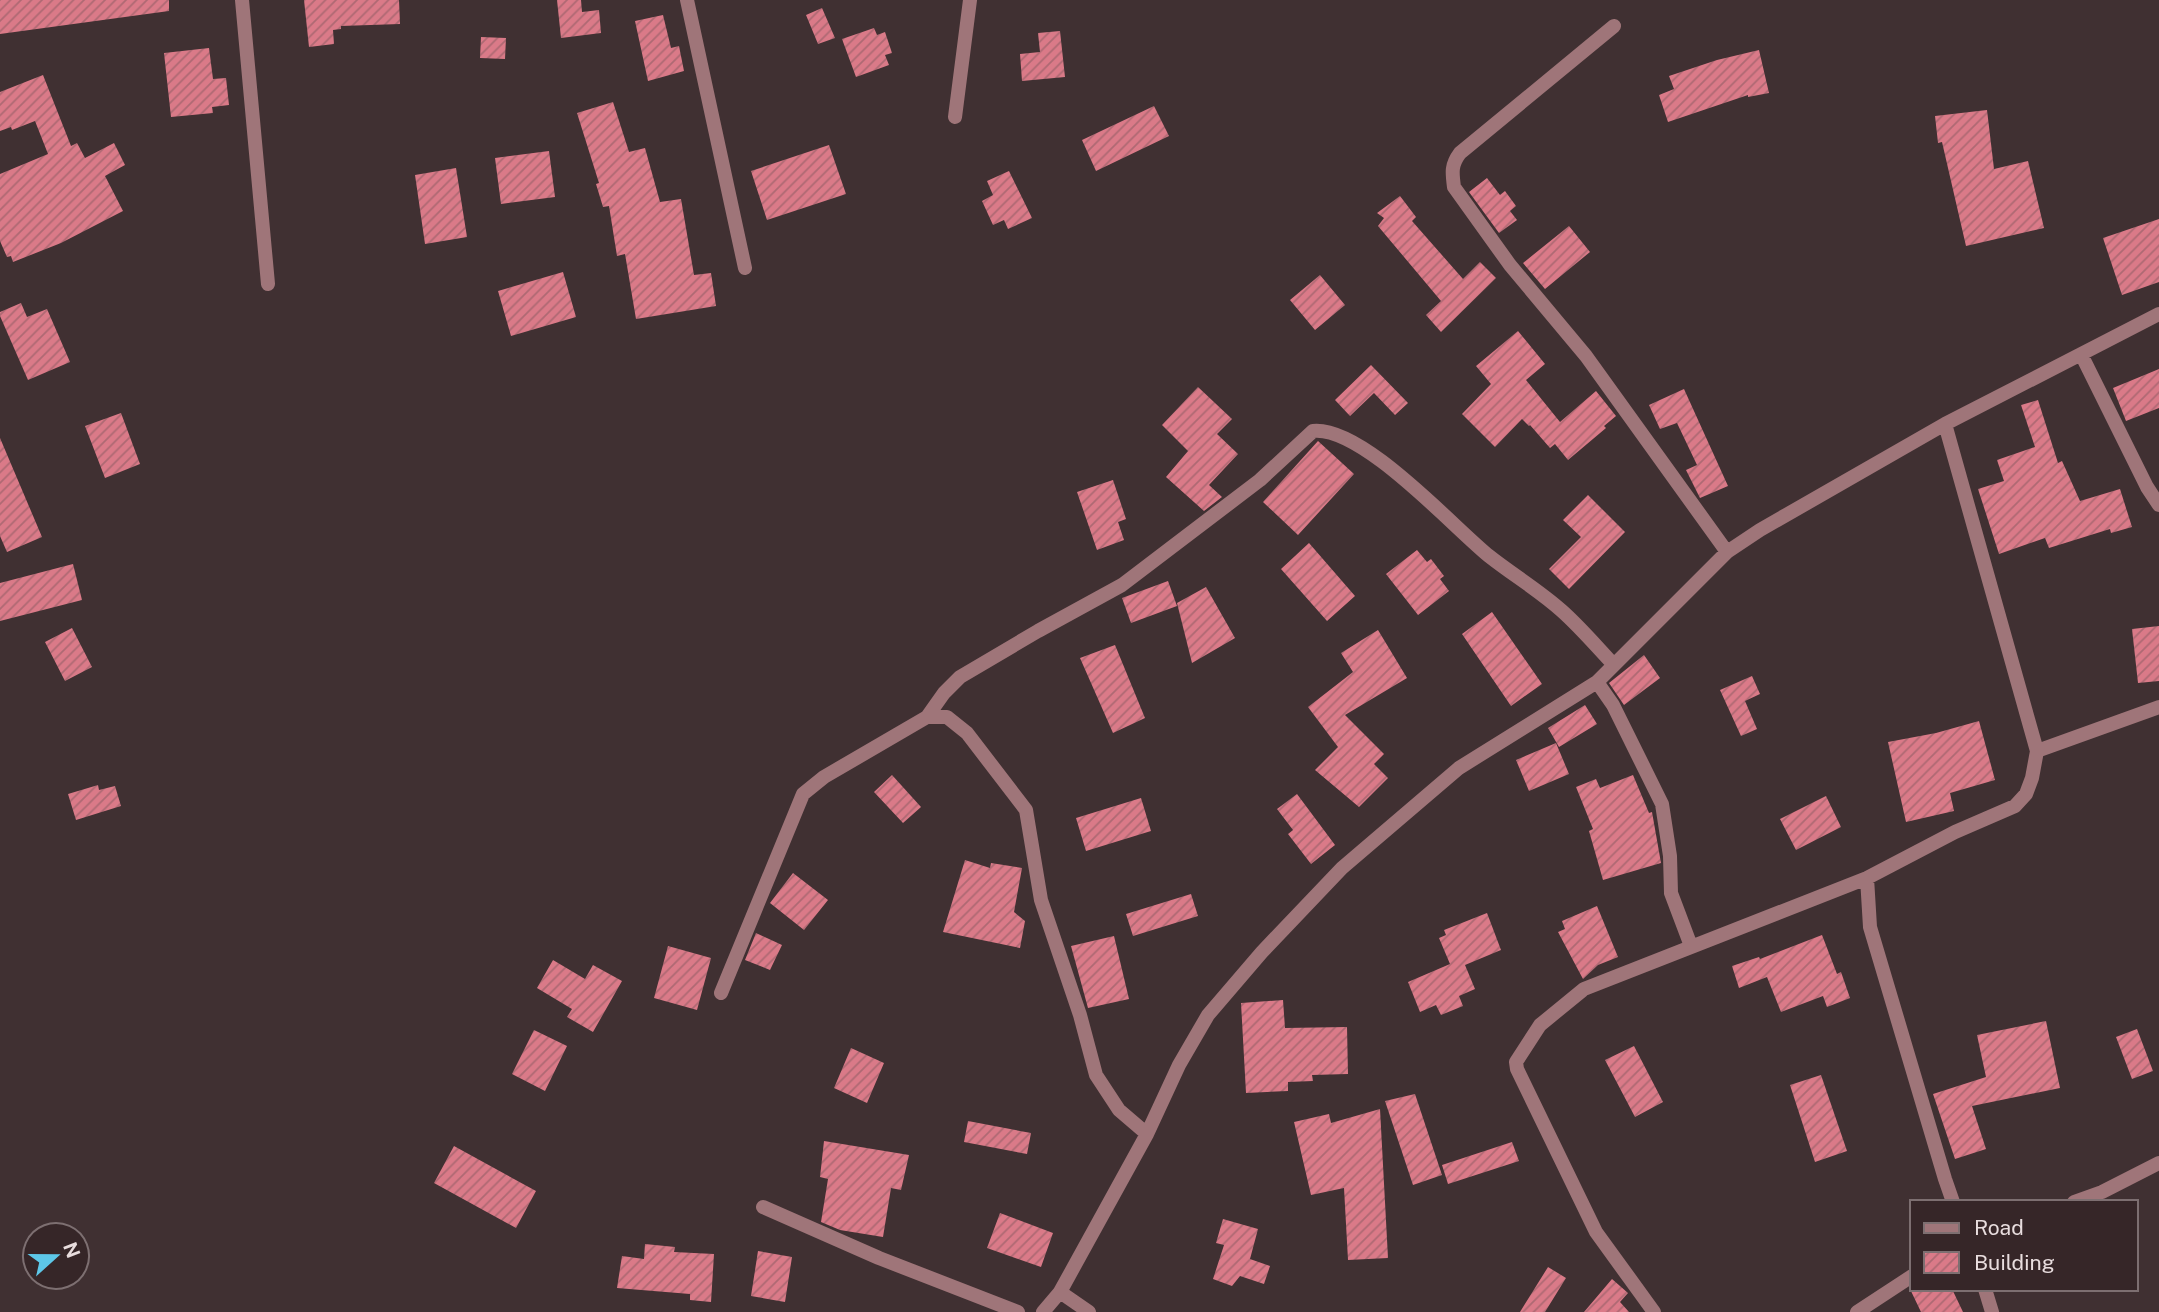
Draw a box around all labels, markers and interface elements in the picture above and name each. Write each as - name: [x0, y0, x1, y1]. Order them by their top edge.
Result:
- legend: [1910, 1200, 2138, 1291]
- text: Road: [1974, 1215, 2024, 1240]
- north arrow: [21, 1221, 91, 1291]
- text: N: [59, 1239, 85, 1261]
- text: Building: [1974, 1250, 2055, 1275]

